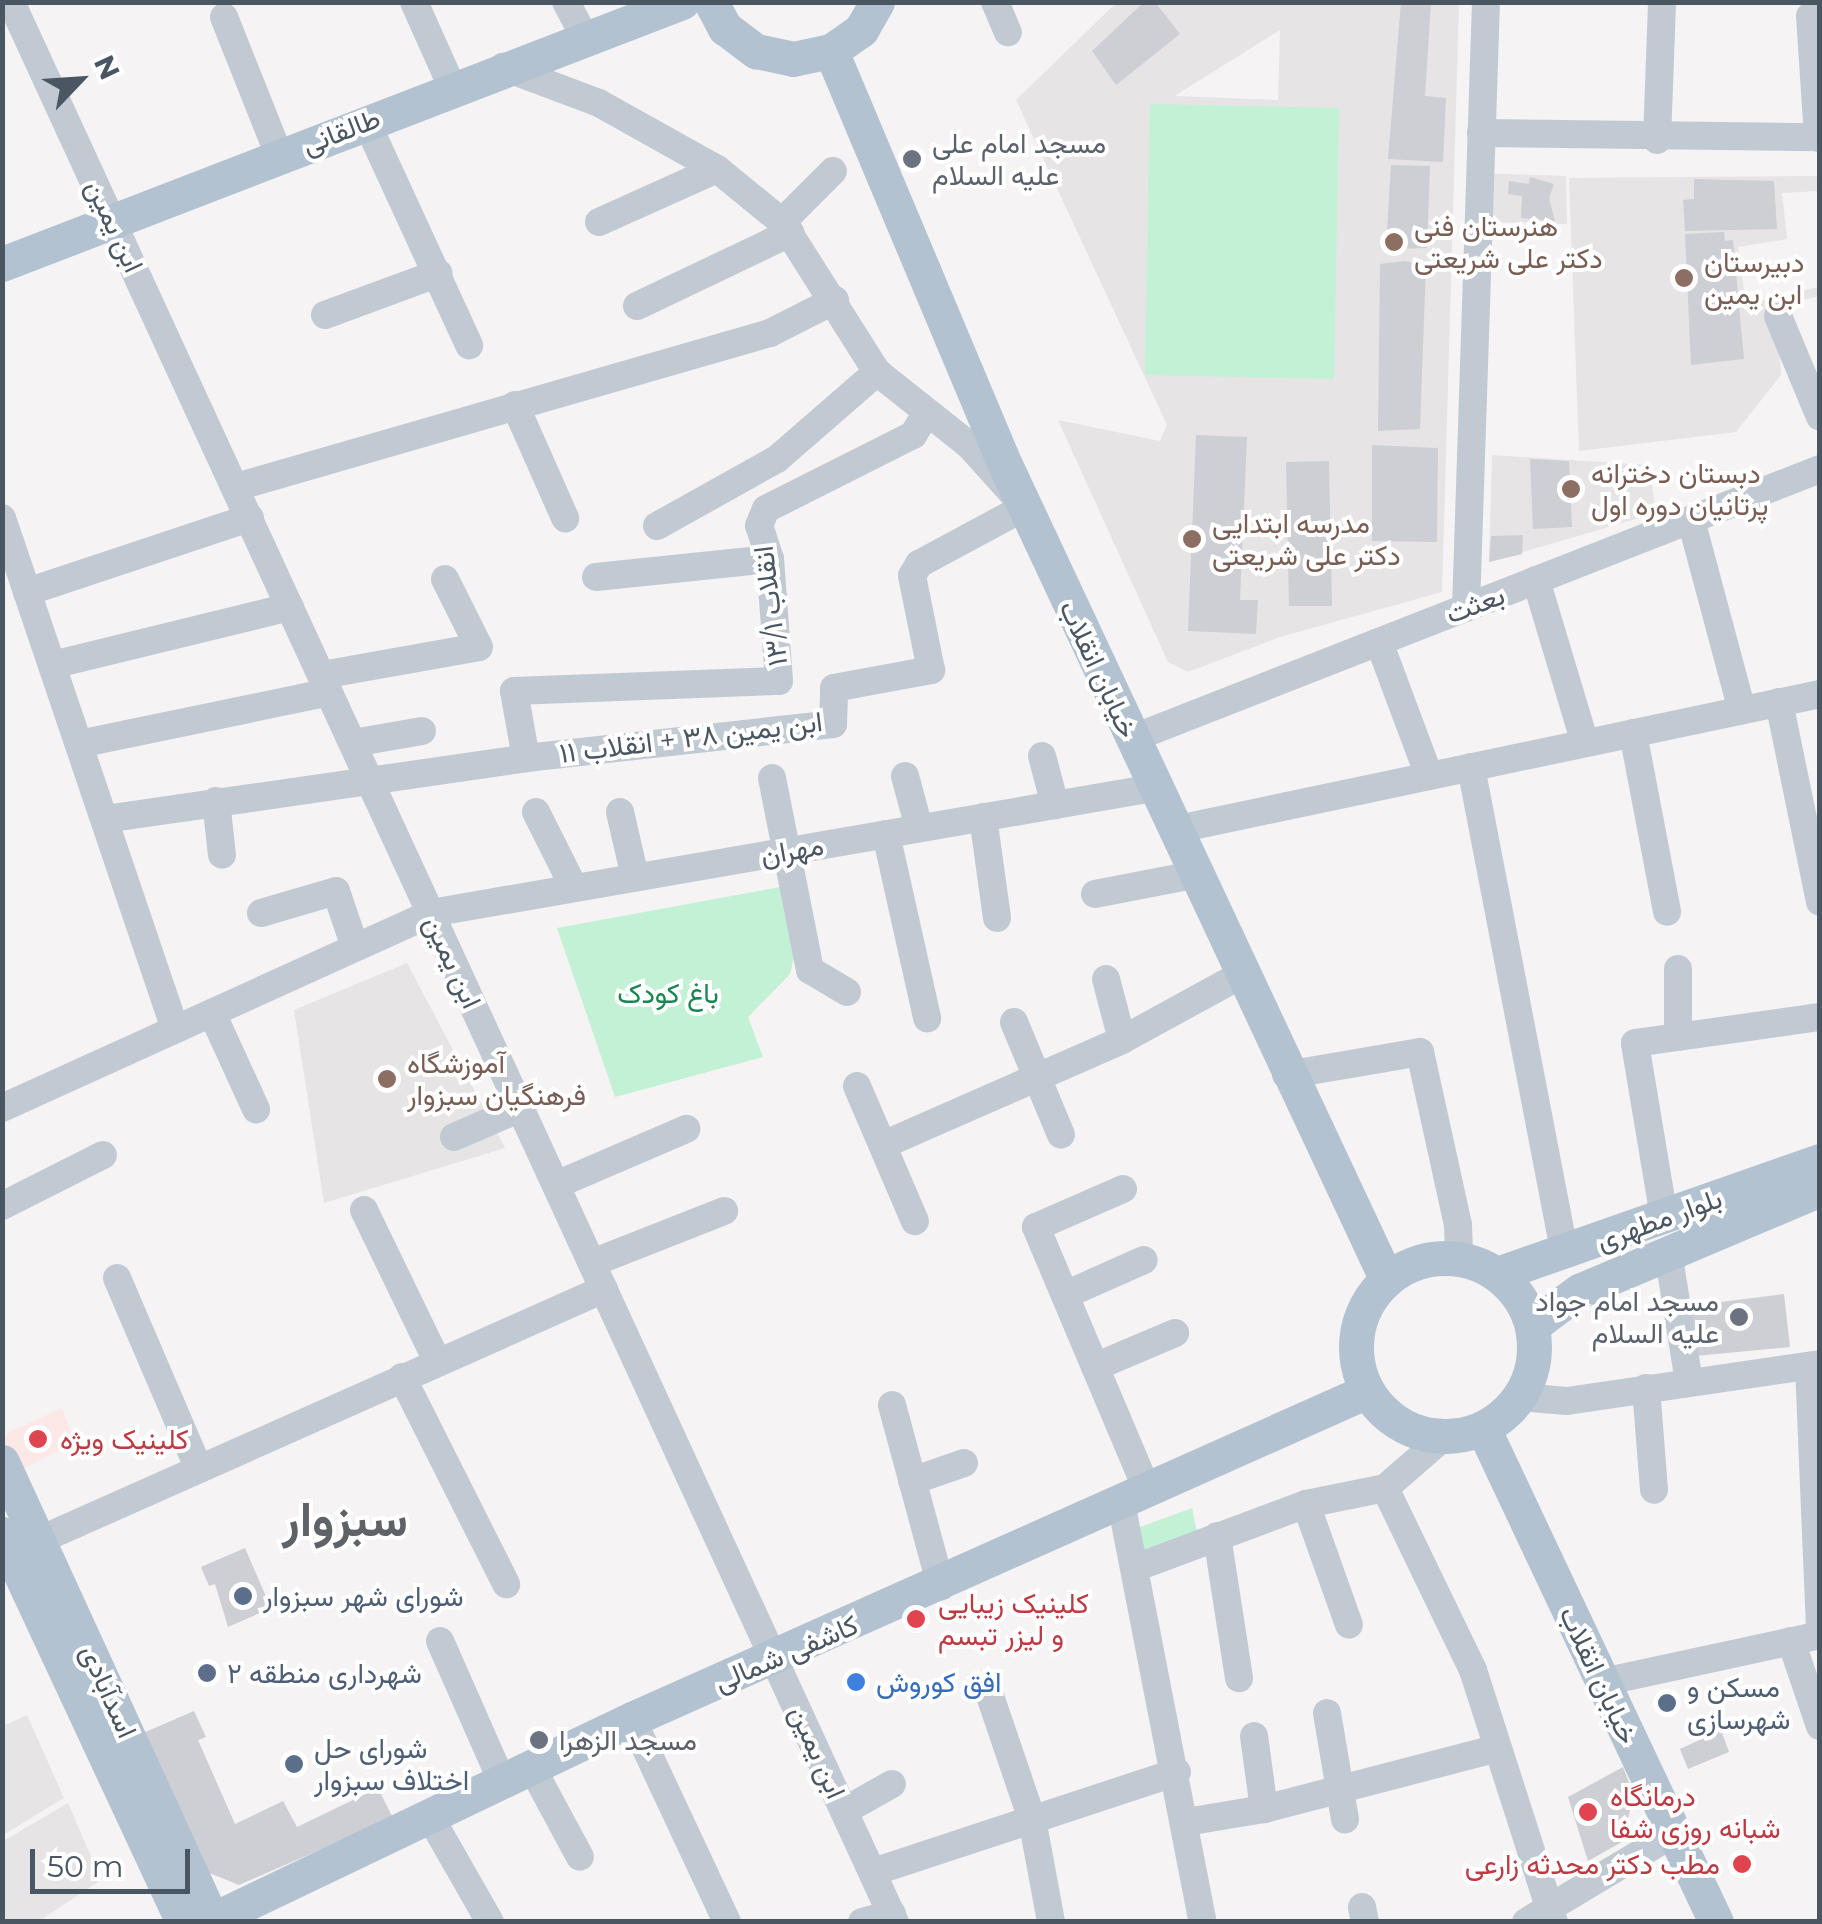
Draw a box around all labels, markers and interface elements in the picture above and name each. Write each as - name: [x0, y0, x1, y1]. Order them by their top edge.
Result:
- north arrow: [30, 30, 130, 130]
- text: N: [87, 50, 127, 85]
- street label: طالقانی: [297, 101, 385, 161]
- place label: مسجد امام علی علیه السلام: [932, 126, 1106, 192]
- marker: مسجد امام علی علیه السلام: [901, 148, 923, 170]
- street label: ابن یمین: [79, 174, 151, 278]
- place label: هنرستان فنی دکتر علی شریعتی: [1414, 209, 1603, 275]
- marker: هنرستان فنی دکتر علی شریعتی: [1383, 231, 1405, 253]
- place label: دبیرستان ابن یمین: [1704, 245, 1804, 311]
- marker: دبیرستان ابن یمین: [1673, 267, 1695, 289]
- place label: دبستان دخترانه پرتانیان دوره اول: [1591, 456, 1768, 522]
- marker: دبستان دخترانه پرتانیان دوره اول: [1560, 478, 1582, 500]
- place label: مدرسه ابتدایی دکتر علی شریعتی: [1212, 506, 1401, 572]
- marker: مدرسه ابتدایی دکتر علی شریعتی: [1181, 528, 1203, 550]
- street label: انقلاب ۱۳/۱: [746, 544, 794, 668]
- street label: بعثت: [1441, 578, 1509, 630]
- street label: خیابان انقلاب: [1053, 595, 1145, 743]
- street label: ابن یمین ۳۸ + انقلاب ۱۱: [558, 704, 824, 770]
- street label: مهران: [758, 828, 826, 872]
- street label: ابن یمین: [417, 910, 489, 1014]
- park label: باغ کودک: [617, 976, 719, 1010]
- place label: آموزشگاه فرهنگیان سبزوار: [407, 1046, 586, 1112]
- marker: آموزشگاه فرهنگیان سبزوار: [376, 1068, 398, 1090]
- street label: بلوار مطهری: [1592, 1181, 1726, 1257]
- place label: مسجد امام جواد علیه السلام: [1535, 1284, 1719, 1350]
- marker: مسجد امام جواد علیه السلام: [1728, 1306, 1750, 1328]
- place label: کلینیک ویژه: [60, 1422, 189, 1456]
- marker: کلینیک ویژه: [25, 1426, 51, 1452]
- district label: سبزوار: [282, 1491, 408, 1549]
- place label: شورای شهر سبزوار: [263, 1579, 464, 1613]
- marker: شورای شهر سبزوار: [232, 1585, 254, 1607]
- place label: کلینیک زیبایی و لیزر تبسم: [938, 1586, 1089, 1652]
- street label: خیابان انقلاب: [1553, 1601, 1645, 1749]
- marker: کلینیک زیبایی و لیزر تبسم: [903, 1606, 929, 1632]
- street label: کاشفی شمالی: [709, 1608, 863, 1698]
- street label: اسدآبادی: [74, 1639, 144, 1743]
- place label: شهرداری منطقه ۲: [227, 1656, 422, 1690]
- marker: شهرداری منطقه ۲: [196, 1662, 218, 1684]
- place label: افق کوروش: [876, 1665, 1001, 1699]
- place label: مسکن و شهرسازی: [1687, 1670, 1790, 1736]
- marker: افق کوروش: [845, 1671, 867, 1693]
- marker: مسکن و شهرسازی: [1656, 1692, 1678, 1714]
- street label: ابن یمین: [783, 1700, 853, 1804]
- place label: مسجد الزهرا: [559, 1723, 697, 1757]
- marker: مسجد الزهرا: [528, 1729, 550, 1751]
- place label: شورای حل اختلاف سبزوار: [314, 1731, 469, 1797]
- marker: شورای حل اختلاف سبزوار: [283, 1753, 305, 1775]
- place label: درمانگاه شبانه روزی شفا: [1610, 1779, 1781, 1845]
- marker: درمانگاه شبانه روزی شفا: [1575, 1799, 1601, 1825]
- scale bar: [35, 1829, 195, 1891]
- place label: مطب دکتر محدثه زارعی: [1465, 1847, 1720, 1881]
- text: 50 m: [47, 1848, 124, 1885]
- marker: مطب دکتر محدثه زارعی: [1729, 1851, 1755, 1877]

